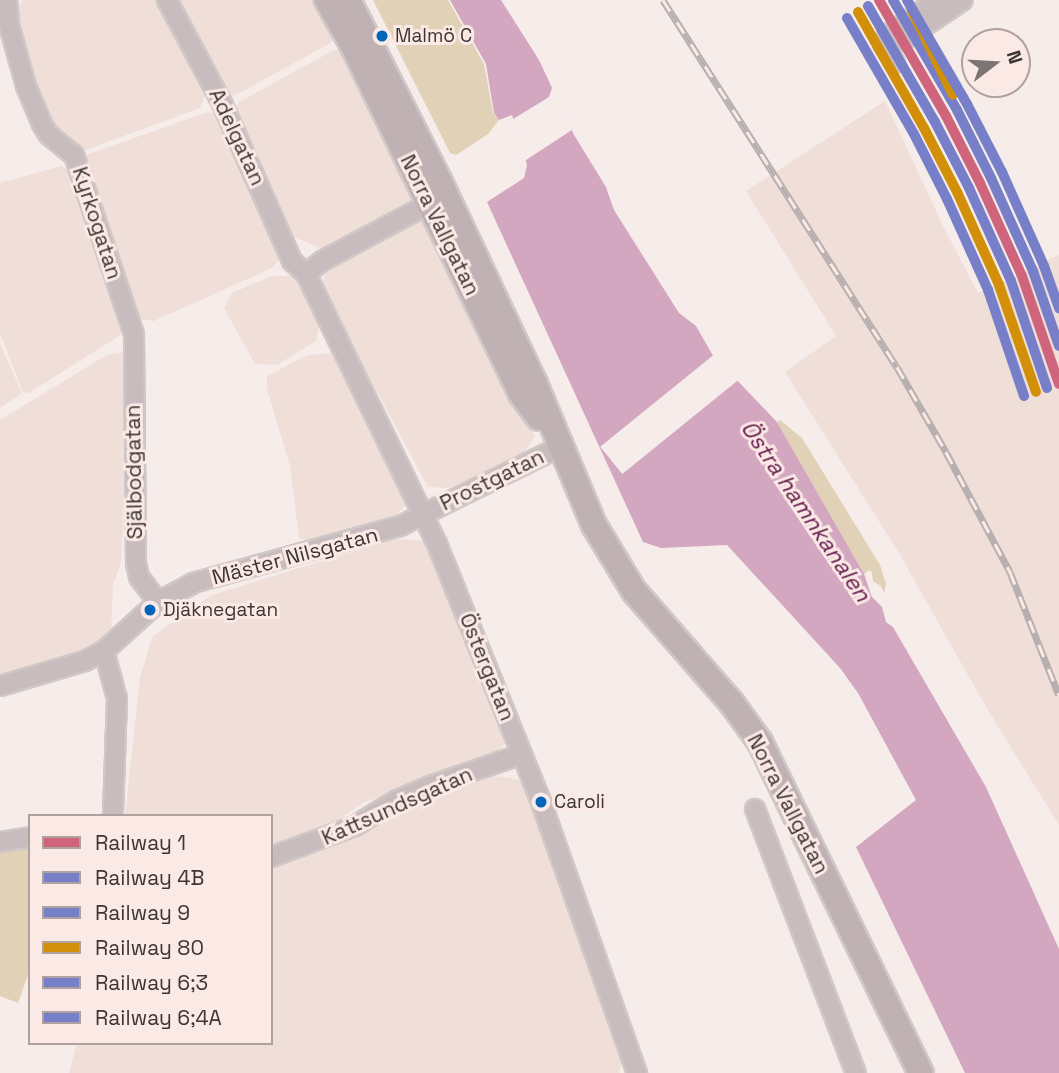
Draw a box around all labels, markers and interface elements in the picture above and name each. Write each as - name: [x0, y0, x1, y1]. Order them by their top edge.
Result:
- place label: Malmö C: [395, 25, 472, 47]
- north arrow: [961, 28, 1031, 98]
- marker: Malmö C: [375, 29, 389, 43]
- text: N: [1001, 48, 1028, 67]
- street label: Adelgatan: [204, 85, 270, 189]
- street label: Norra Vallgatan: [395, 150, 485, 300]
- street label: Kyrkogatan: [67, 164, 127, 282]
- street label: Själbodgatan: [120, 404, 148, 540]
- water label: Östra hamnkanalen: [735, 415, 877, 607]
- street label: Prostgatan: [436, 444, 548, 516]
- street label: Mäster Nilsgatan: [209, 522, 381, 590]
- place label: Djäknegatan: [163, 599, 278, 621]
- marker: Djäknegatan: [143, 603, 157, 617]
- street label: Östergatan: [454, 610, 520, 724]
- street label: Norra Vallgatan: [742, 730, 834, 878]
- street label: Kattsundsgatan: [318, 762, 476, 850]
- place label: Caroli: [554, 791, 605, 813]
- marker: Caroli: [534, 795, 548, 809]
- legend: [28, 814, 273, 1045]
- text: Railway 1: [95, 829, 186, 856]
- text: Railway 4B: [95, 864, 204, 891]
- text: Railway 9: [95, 899, 190, 926]
- text: Railway 80: [95, 934, 204, 961]
- text: Railway 6;3: [95, 969, 208, 996]
- text: Railway 6;4A: [95, 1004, 222, 1031]

